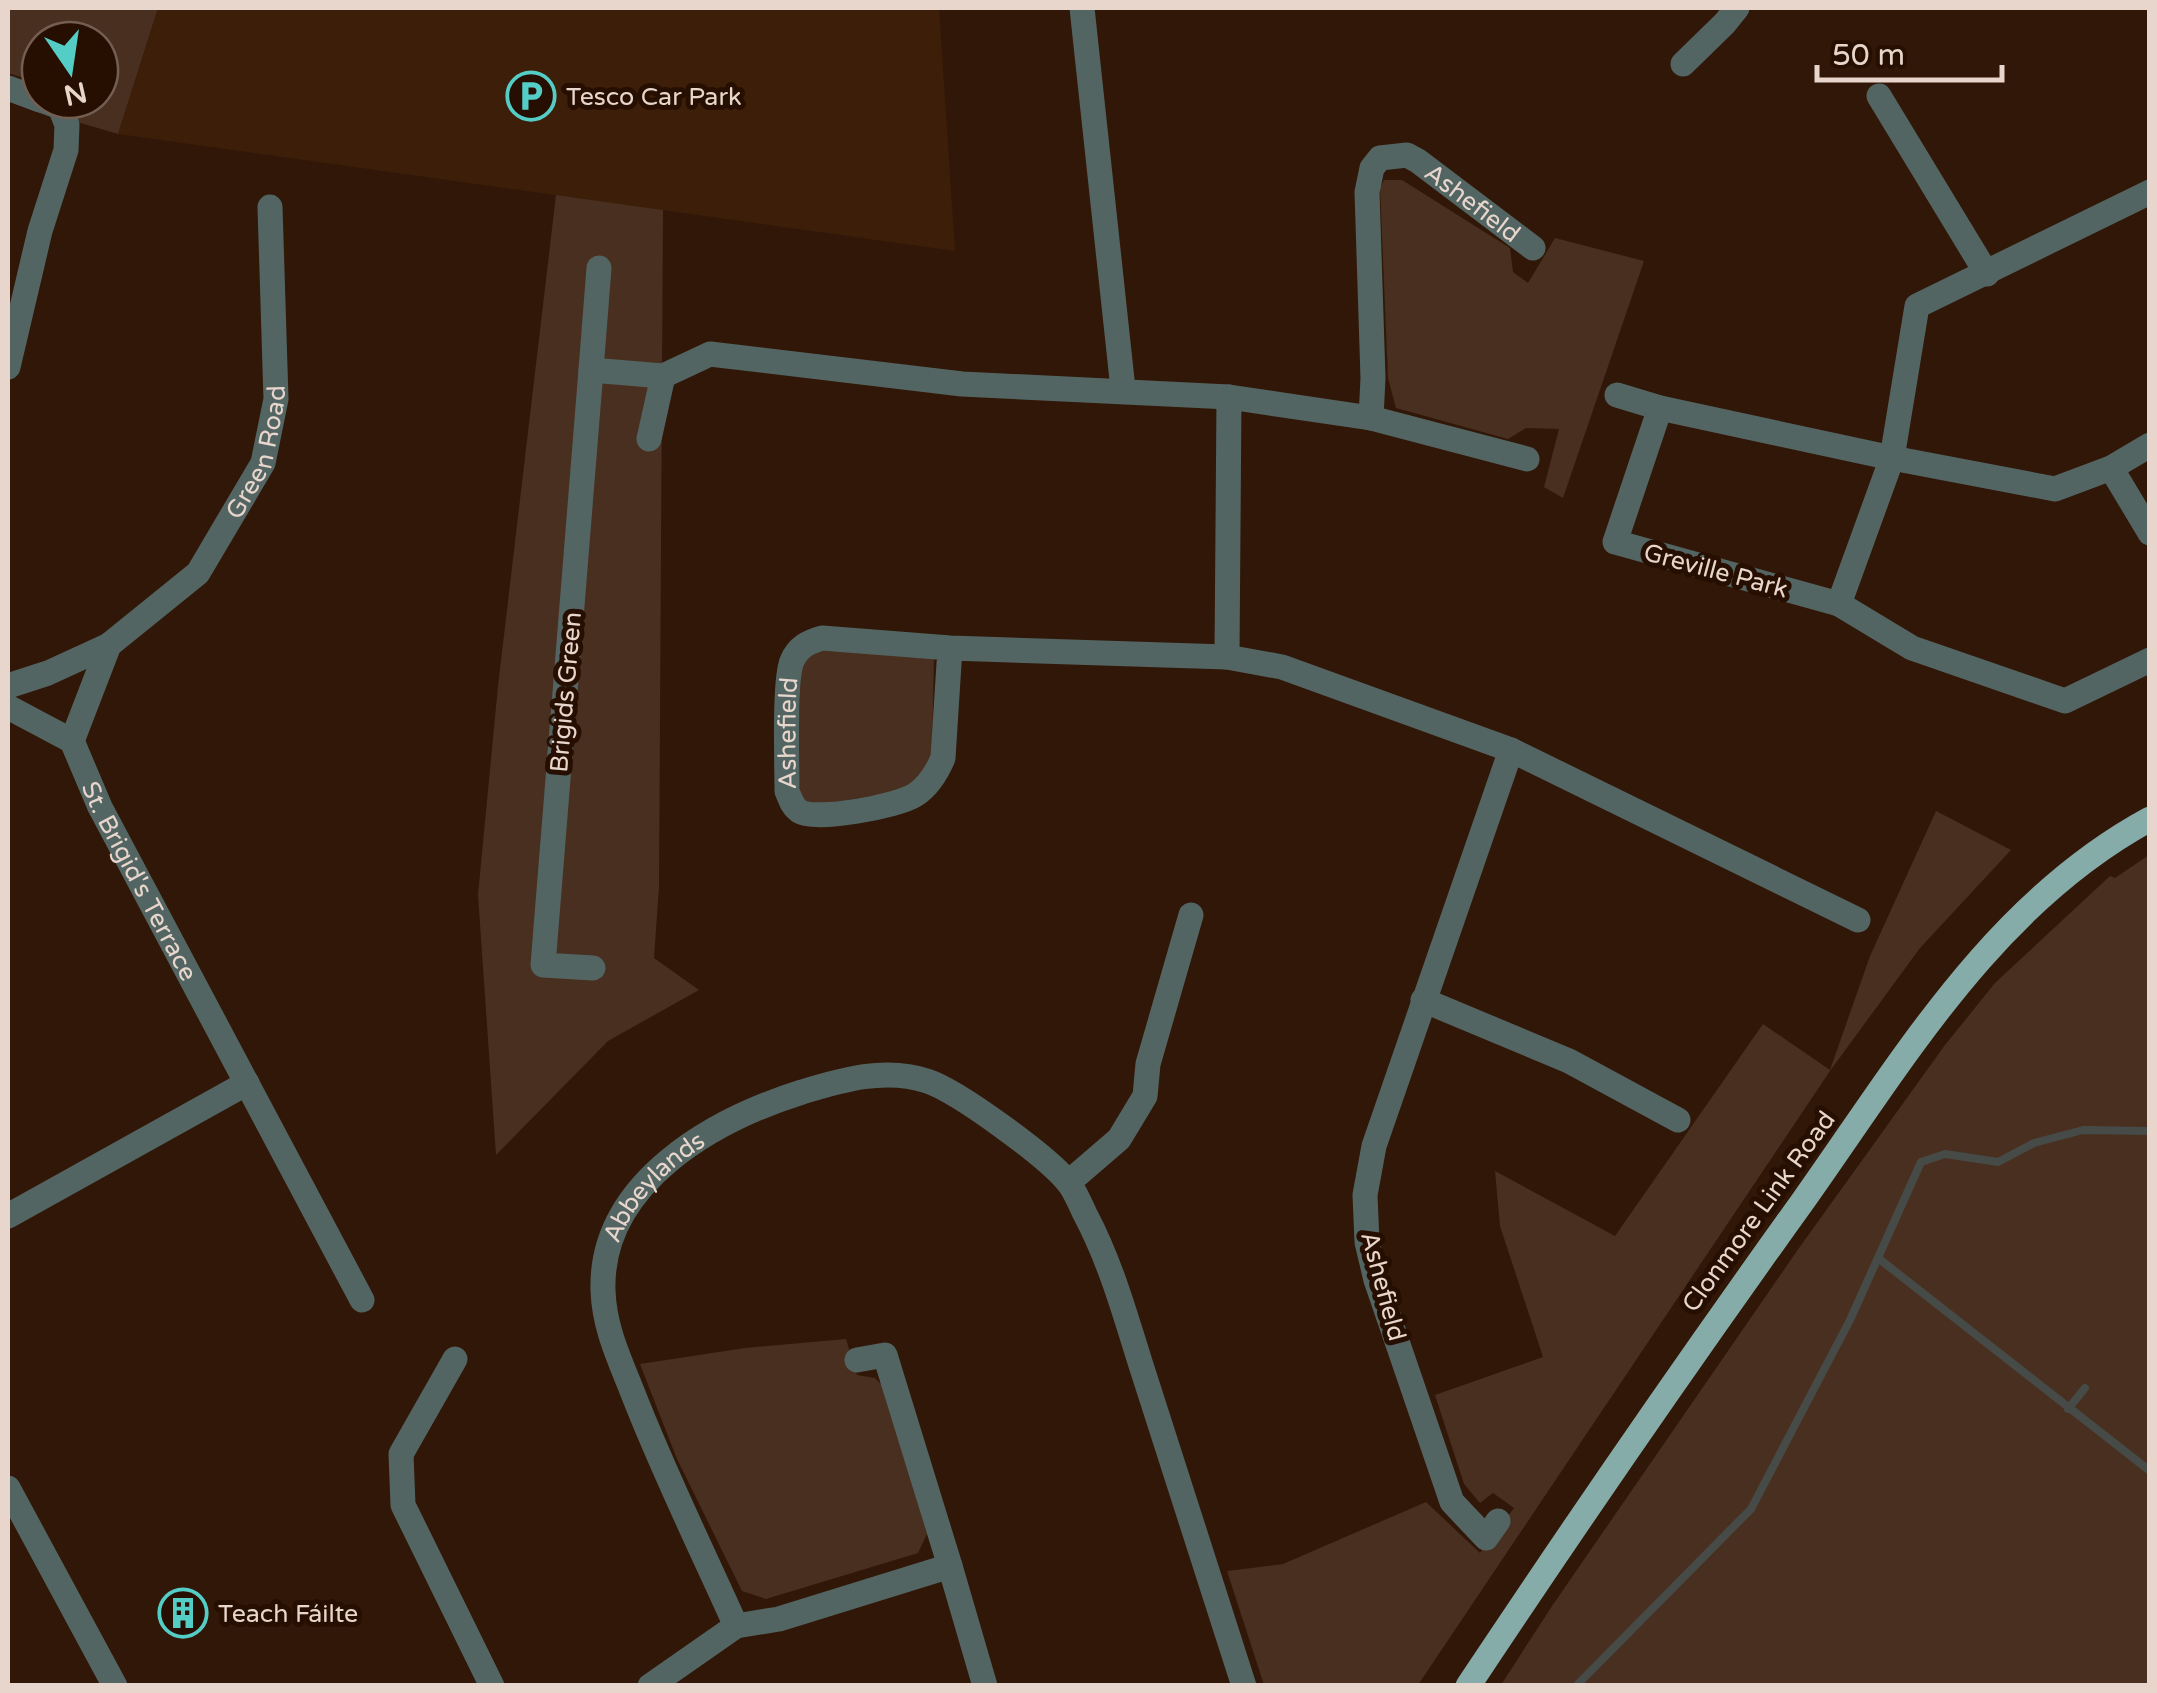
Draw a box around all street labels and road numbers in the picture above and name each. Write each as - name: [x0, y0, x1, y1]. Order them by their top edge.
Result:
- street label: Ashefield: [1419, 158, 1526, 249]
- street label: Green Road: [219, 385, 292, 524]
- street label: Greville Park: [1640, 537, 1791, 605]
- street label: Brigids Green: [544, 611, 588, 774]
- street label: Ashefield: [772, 676, 804, 790]
- street label: St. Brigid's Terrace: [75, 777, 203, 986]
- street label: Clonmore Link Road: [1676, 1105, 1842, 1318]
- street label: Abbeylands: [597, 1125, 710, 1247]
- street label: Ashefield: [1354, 1228, 1412, 1344]

